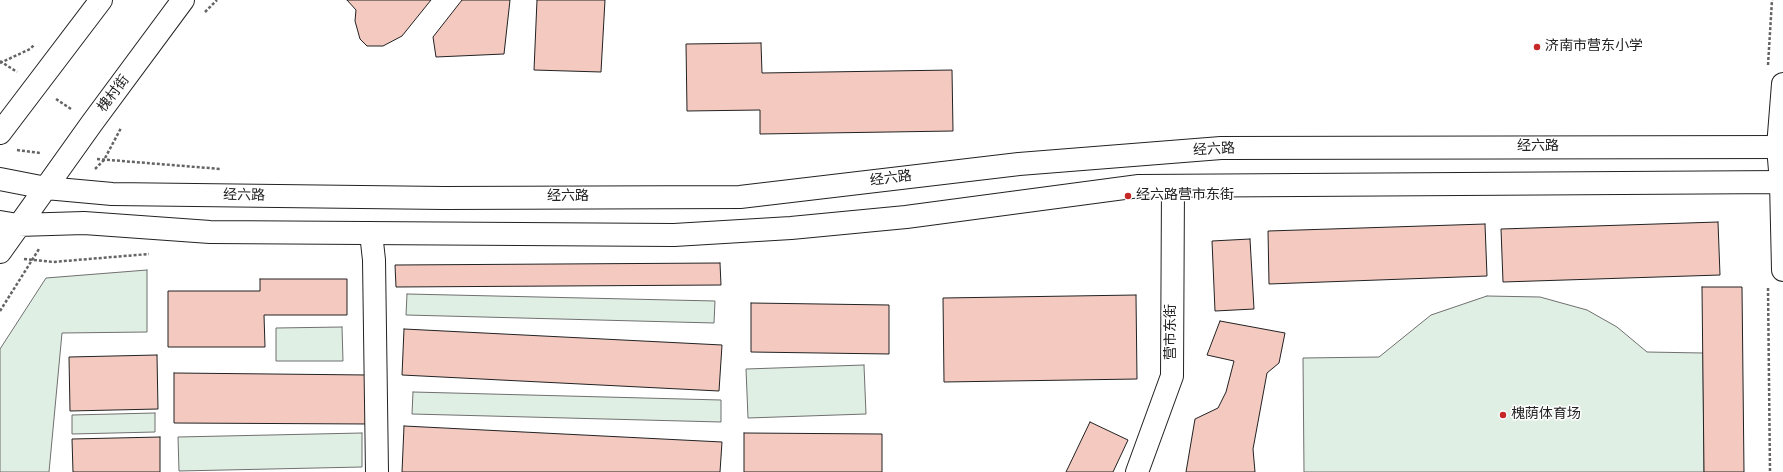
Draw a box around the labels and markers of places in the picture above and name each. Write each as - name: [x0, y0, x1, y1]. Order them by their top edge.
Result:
- place label: 济南市营东小学: [1545, 39, 1643, 55]
- marker: 济南市营东小学: [1532, 42, 1542, 52]
- place label: 经六路营市东街: [1136, 188, 1234, 204]
- marker: 经六路营市东街: [1123, 191, 1133, 201]
- place label: 槐荫体育场: [1511, 407, 1581, 423]
- marker: 槐荫体育场: [1498, 410, 1508, 420]

